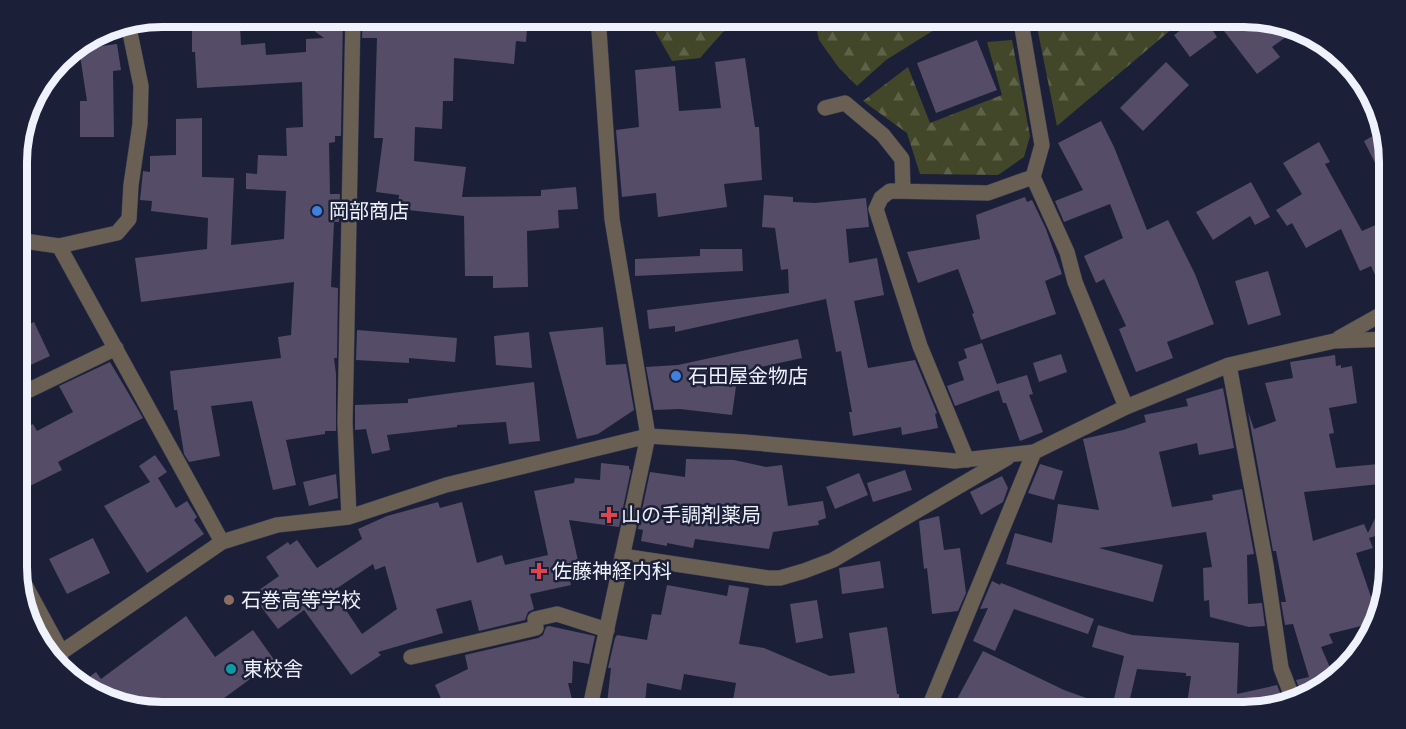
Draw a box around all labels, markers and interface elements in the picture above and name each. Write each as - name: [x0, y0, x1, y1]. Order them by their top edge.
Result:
- place label: 岡部商店: [329, 198, 409, 226]
- marker: 岡部商店: [310, 204, 324, 218]
- place label: 石田屋金物店: [688, 363, 808, 391]
- marker: 石田屋金物店: [669, 369, 683, 383]
- place label: 山の手調剤薬局: [621, 502, 761, 530]
- marker: 山の手調剤薬局: [602, 508, 616, 522]
- place label: 佐藤神経内科: [552, 558, 672, 586]
- marker: 佐藤神経内科: [530, 562, 548, 580]
- place label: 石巻高等学校: [241, 587, 361, 615]
- marker: 石巻高等学校: [222, 593, 236, 607]
- place label: 東校舎: [243, 656, 303, 684]
- marker: 東校舎: [224, 662, 238, 676]

